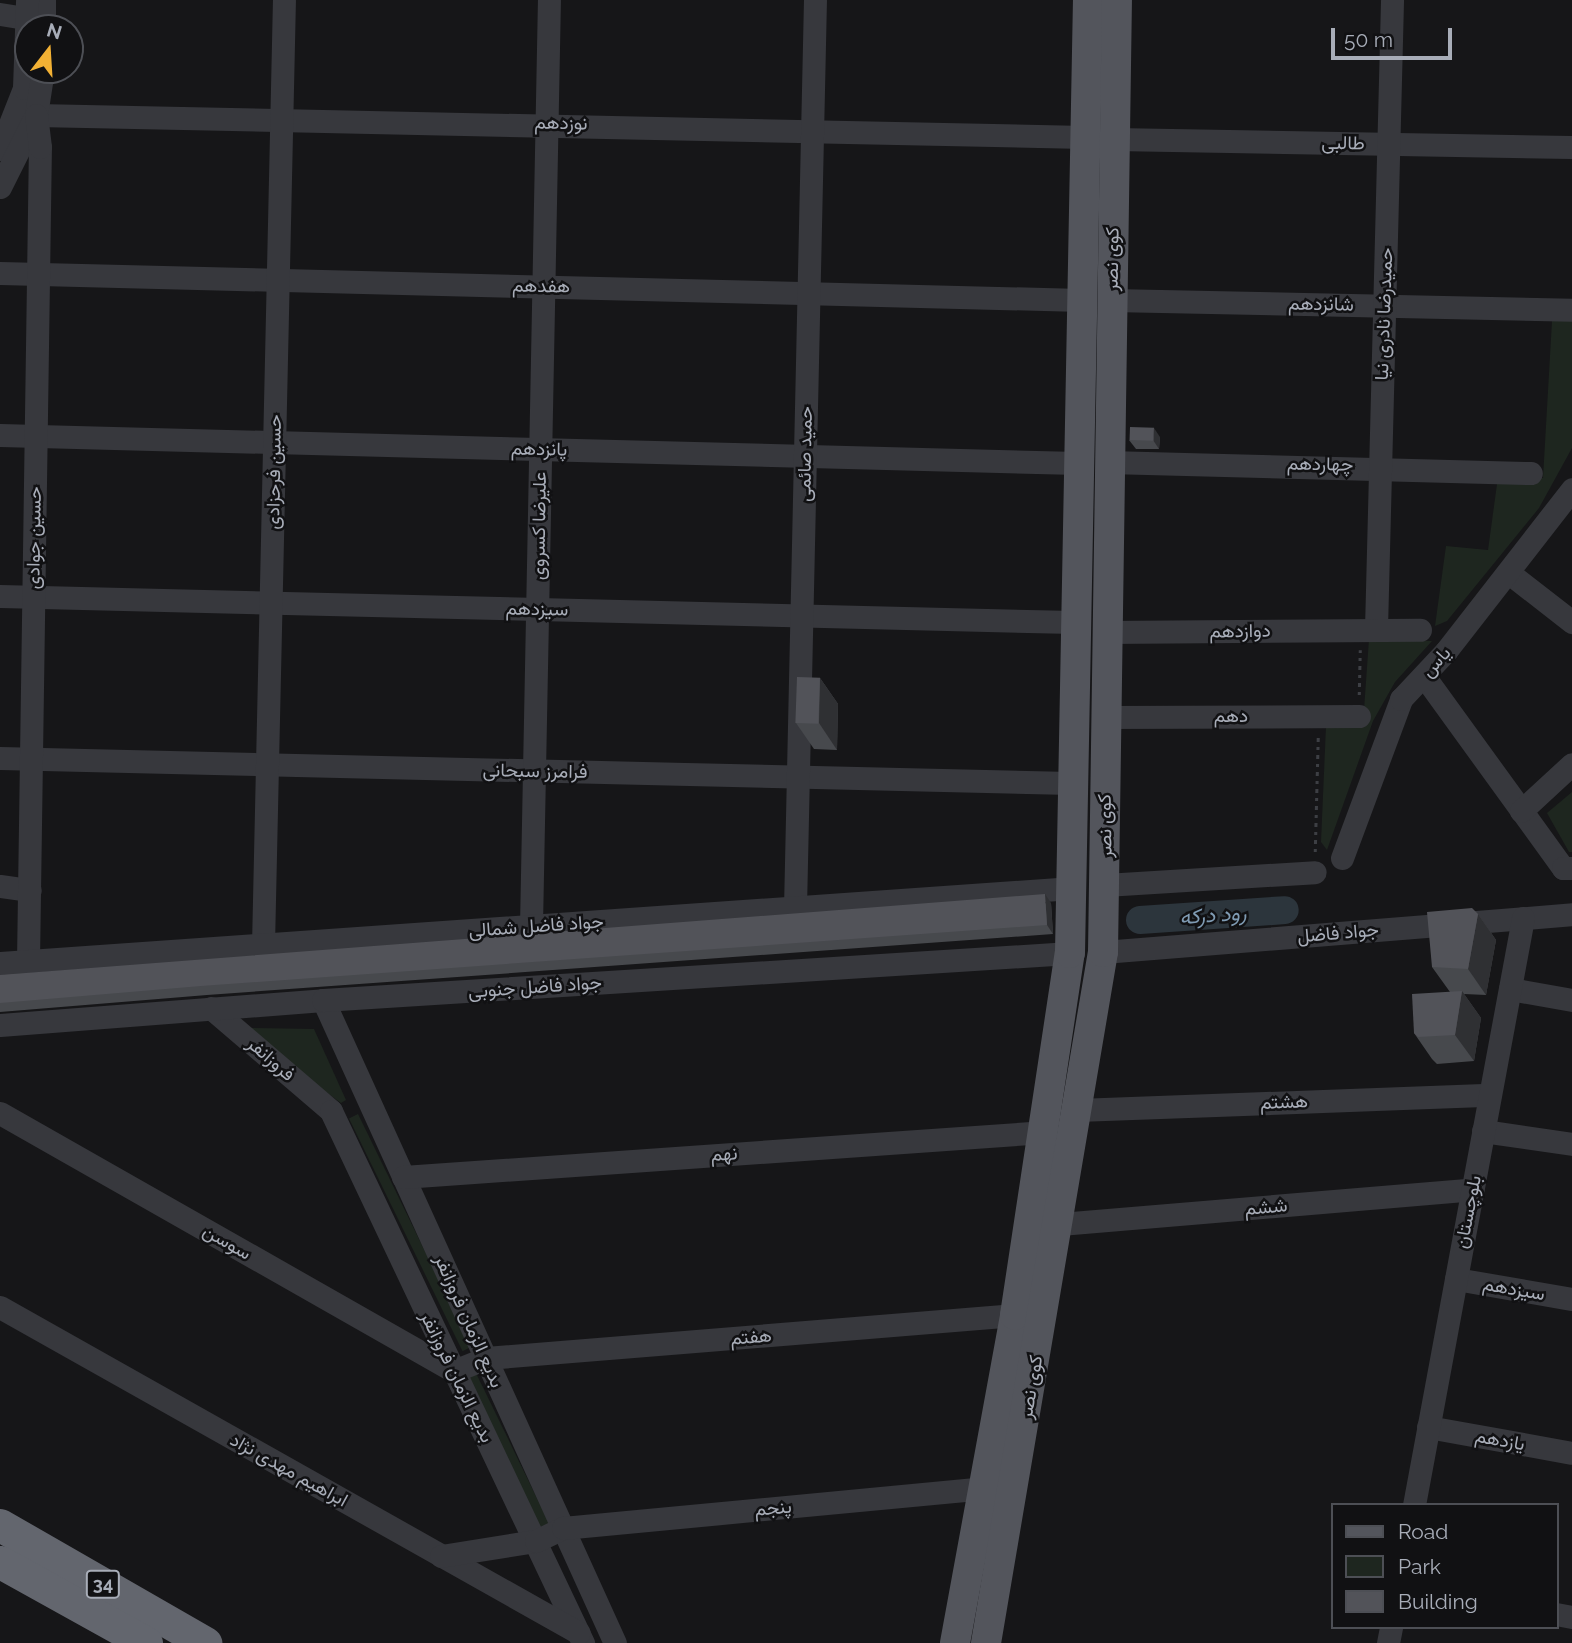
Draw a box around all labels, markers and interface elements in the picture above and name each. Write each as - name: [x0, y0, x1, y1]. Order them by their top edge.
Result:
- north arrow: [14, 14, 84, 84]
- scale bar: [1334, 14, 1455, 58]
- text: N: [44, 18, 65, 43]
- text: 50 m: [1344, 27, 1393, 52]
- street label: نوزدهم: [534, 111, 588, 135]
- street label: طالبی: [1321, 131, 1365, 155]
- street label: کوی نصر: [1100, 227, 1124, 291]
- street label: حمیدرضا نادری نیا: [1370, 247, 1398, 381]
- street label: هفدهم: [512, 274, 570, 298]
- street label: شانزدهم: [1288, 292, 1354, 316]
- street label: حمید صائمی: [793, 406, 817, 502]
- street label: حسین فرحزادی: [262, 414, 286, 530]
- street label: پانزدهم: [511, 437, 567, 461]
- street label: چهاردهم: [1287, 452, 1353, 476]
- street label: علیرضا کسروی: [527, 472, 551, 580]
- street label: حسین جوادی: [22, 486, 46, 590]
- street label: سیزدهم: [505, 597, 569, 621]
- street label: دوازدهم: [1209, 619, 1271, 643]
- street label: یاس: [1416, 642, 1456, 682]
- street label: دهم: [1214, 705, 1248, 727]
- street label: فرامرز سبحانی: [482, 759, 588, 783]
- street label: کوی نصر: [1093, 794, 1117, 858]
- water label: رود درکه: [1179, 900, 1247, 930]
- street label: جواد فاضل شمالی: [468, 910, 604, 942]
- street label: جواد فاضل: [1296, 918, 1380, 948]
- street label: جواد فاضل جنوبی: [467, 971, 603, 1003]
- street label: فروزانفر: [242, 1032, 300, 1086]
- street label: هشتم: [1260, 1090, 1308, 1114]
- street label: نهم: [710, 1142, 738, 1166]
- street label: بلوچستان: [1450, 1174, 1486, 1250]
- street label: ششم: [1244, 1194, 1288, 1220]
- street label: سوسن: [199, 1219, 255, 1265]
- street label: بدیع‌ الزمان فروزانفر: [429, 1251, 509, 1391]
- street label: سیزدهم: [1481, 1272, 1547, 1306]
- street label: بدیع الزمان فروزانفر: [415, 1308, 499, 1446]
- street label: هفتم: [729, 1324, 773, 1350]
- street label: کوی نصر: [1014, 1353, 1048, 1421]
- street label: یازدهم: [1473, 1424, 1527, 1456]
- street label: ابراهیم مهدی نژاد: [226, 1428, 352, 1512]
- street label: پنجم: [753, 1495, 793, 1521]
- legend: [1330, 1503, 1558, 1629]
- text: Road: [1398, 1519, 1448, 1544]
- text: Park: [1398, 1554, 1441, 1579]
- road number: 34: [86, 1569, 120, 1598]
- text: Building: [1398, 1589, 1478, 1614]

